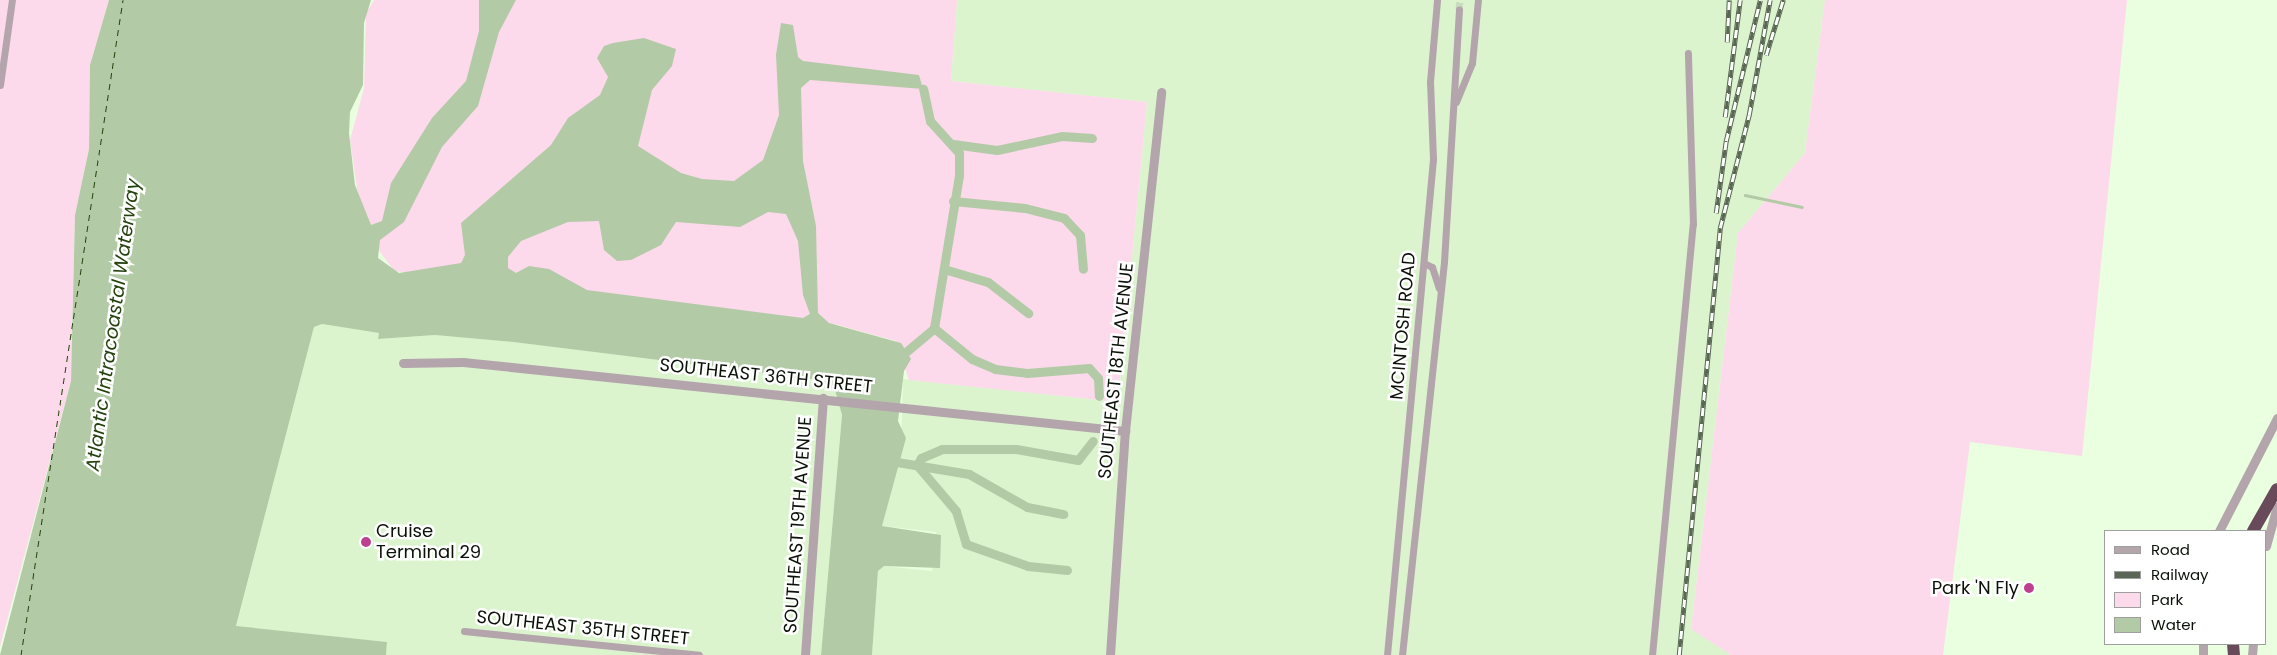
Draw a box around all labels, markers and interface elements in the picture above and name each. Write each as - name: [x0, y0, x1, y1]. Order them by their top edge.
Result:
- water label: Atlantic Intracoastal Waterway: [81, 177, 145, 473]
- street label: MCINTOSH ROAD: [1386, 251, 1420, 401]
- street label: SOUTHEAST 18TH AVENUE: [1094, 262, 1138, 480]
- street label: SOUTHEAST 36TH STREET: [658, 354, 874, 398]
- street label: SOUTHEAST 19TH AVENUE: [780, 416, 816, 634]
- place label: Cruise Terminal 29: [376, 521, 481, 564]
- legend: [2104, 530, 2267, 645]
- marker: Cruise Terminal 29: [360, 536, 372, 548]
- text: Road: [2151, 539, 2190, 560]
- text: Railway: [2151, 564, 2209, 585]
- place label: Park 'N Fly: [1932, 577, 2019, 599]
- marker: Park 'N Fly: [2023, 582, 2035, 594]
- text: Park: [2151, 589, 2183, 610]
- street label: SOUTHEAST 35TH STREET: [476, 606, 690, 650]
- text: Water: [2151, 614, 2196, 635]

